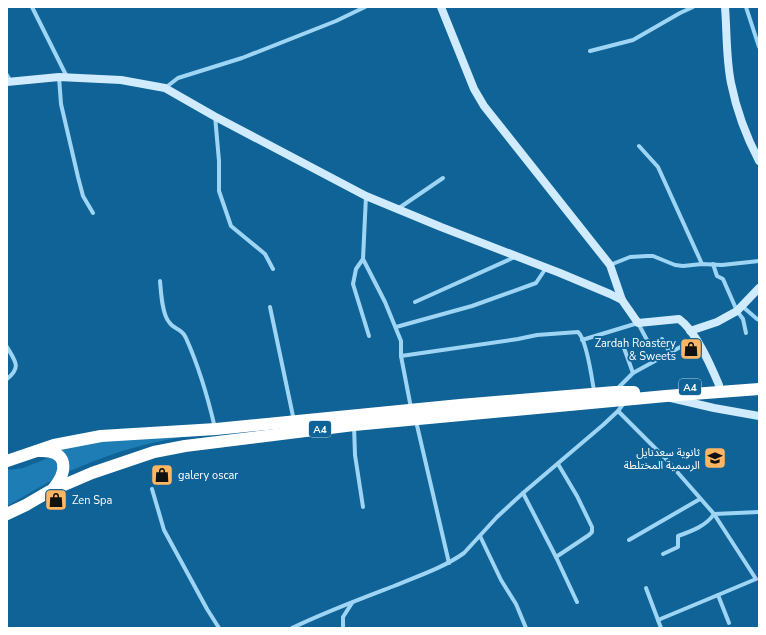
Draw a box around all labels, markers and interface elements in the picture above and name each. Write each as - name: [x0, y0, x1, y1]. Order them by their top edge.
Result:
- place label: Zardah Roastery & Sweets: [595, 336, 676, 364]
- shop icon: Zardah Roastery & Sweets: [678, 336, 704, 362]
- road number: A4: [679, 379, 701, 395]
- road number: A4: [309, 421, 331, 437]
- place label: ثانوية سعدنايل الرسمية المختلطة: [624, 445, 700, 473]
- school or university icon: ثانوية سعدنايل الرسمية المختلطة: [702, 445, 728, 471]
- shop icon: galery oscar: [149, 462, 175, 488]
- place label: galery oscar: [178, 468, 238, 483]
- shop icon: Zen Spa: [43, 487, 69, 513]
- place label: Zen Spa: [72, 493, 112, 508]

